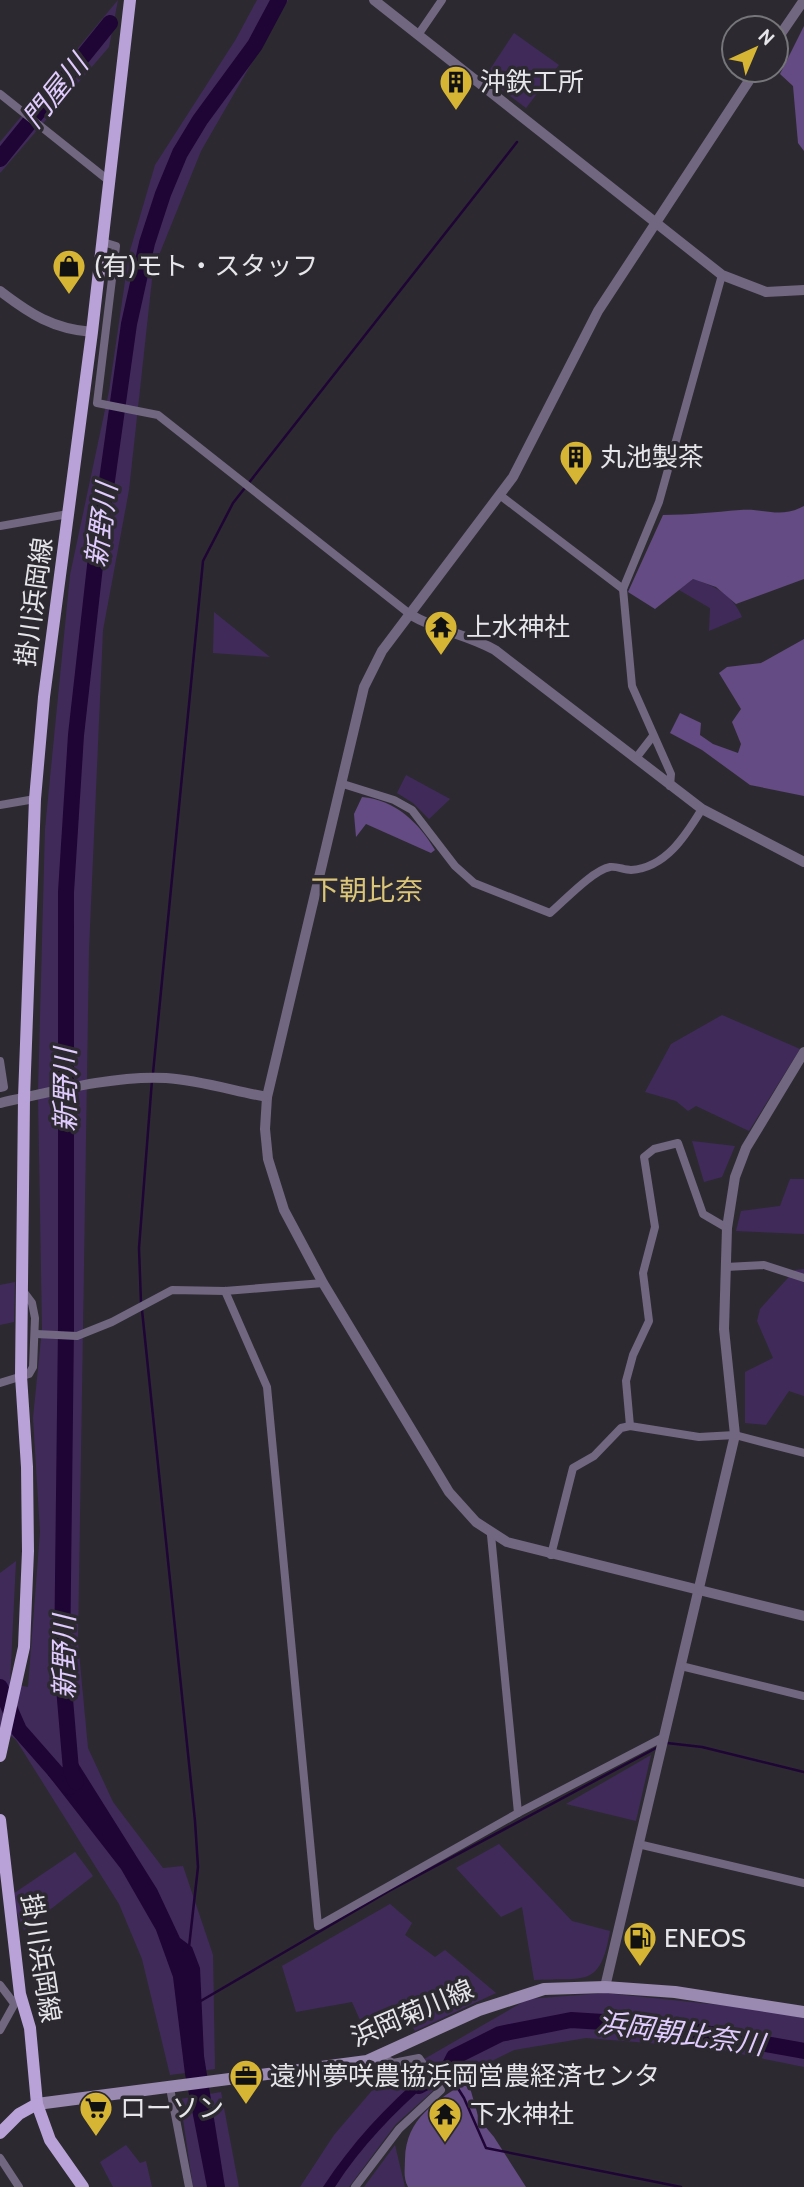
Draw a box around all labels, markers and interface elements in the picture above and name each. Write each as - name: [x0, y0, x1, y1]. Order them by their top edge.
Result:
- north arrow: [720, 14, 790, 84]
- text: N: [754, 24, 779, 50]
- water label: 門屋川: [15, 45, 97, 134]
- building icon: 沖鉄工所: [437, 63, 475, 112]
- place label: 沖鉄工所: [480, 66, 584, 98]
- shop icon: (有)モト・スタッフ: [50, 247, 88, 296]
- place label: (有)モト・スタッフ: [94, 250, 318, 282]
- building icon: 丸池製茶: [557, 438, 595, 487]
- place label: 丸池製茶: [600, 441, 704, 473]
- water label: 新野川: [78, 478, 124, 569]
- street label: 掛川浜岡線: [9, 535, 59, 669]
- temple icon: 上水神社: [422, 608, 460, 657]
- place label: 上水神社: [466, 611, 570, 643]
- district label: 下朝比奈: [311, 873, 423, 907]
- water label: 新野川: [48, 1045, 82, 1132]
- water label: 新野川: [47, 1612, 81, 1699]
- street label: 掛川浜岡線: [15, 1891, 67, 2025]
- fuel station icon: ENEOS: [621, 1919, 659, 1968]
- place label: ENEOS: [664, 1922, 746, 1954]
- street label: 浜岡菊川線: [346, 1973, 478, 2053]
- water label: 浜岡朝比奈川: [595, 2004, 770, 2062]
- office icon: 遠州夢咲農協浜岡営農経済センタ: [227, 2057, 265, 2106]
- place label: 遠州夢咲農協浜岡営農経済センタ: [270, 2060, 660, 2092]
- supermarket icon: ローソン: [77, 2089, 115, 2138]
- place label: ローソン: [120, 2092, 224, 2124]
- temple icon: 下水神社: [426, 2095, 464, 2144]
- place label: 下水神社: [470, 2098, 574, 2130]

